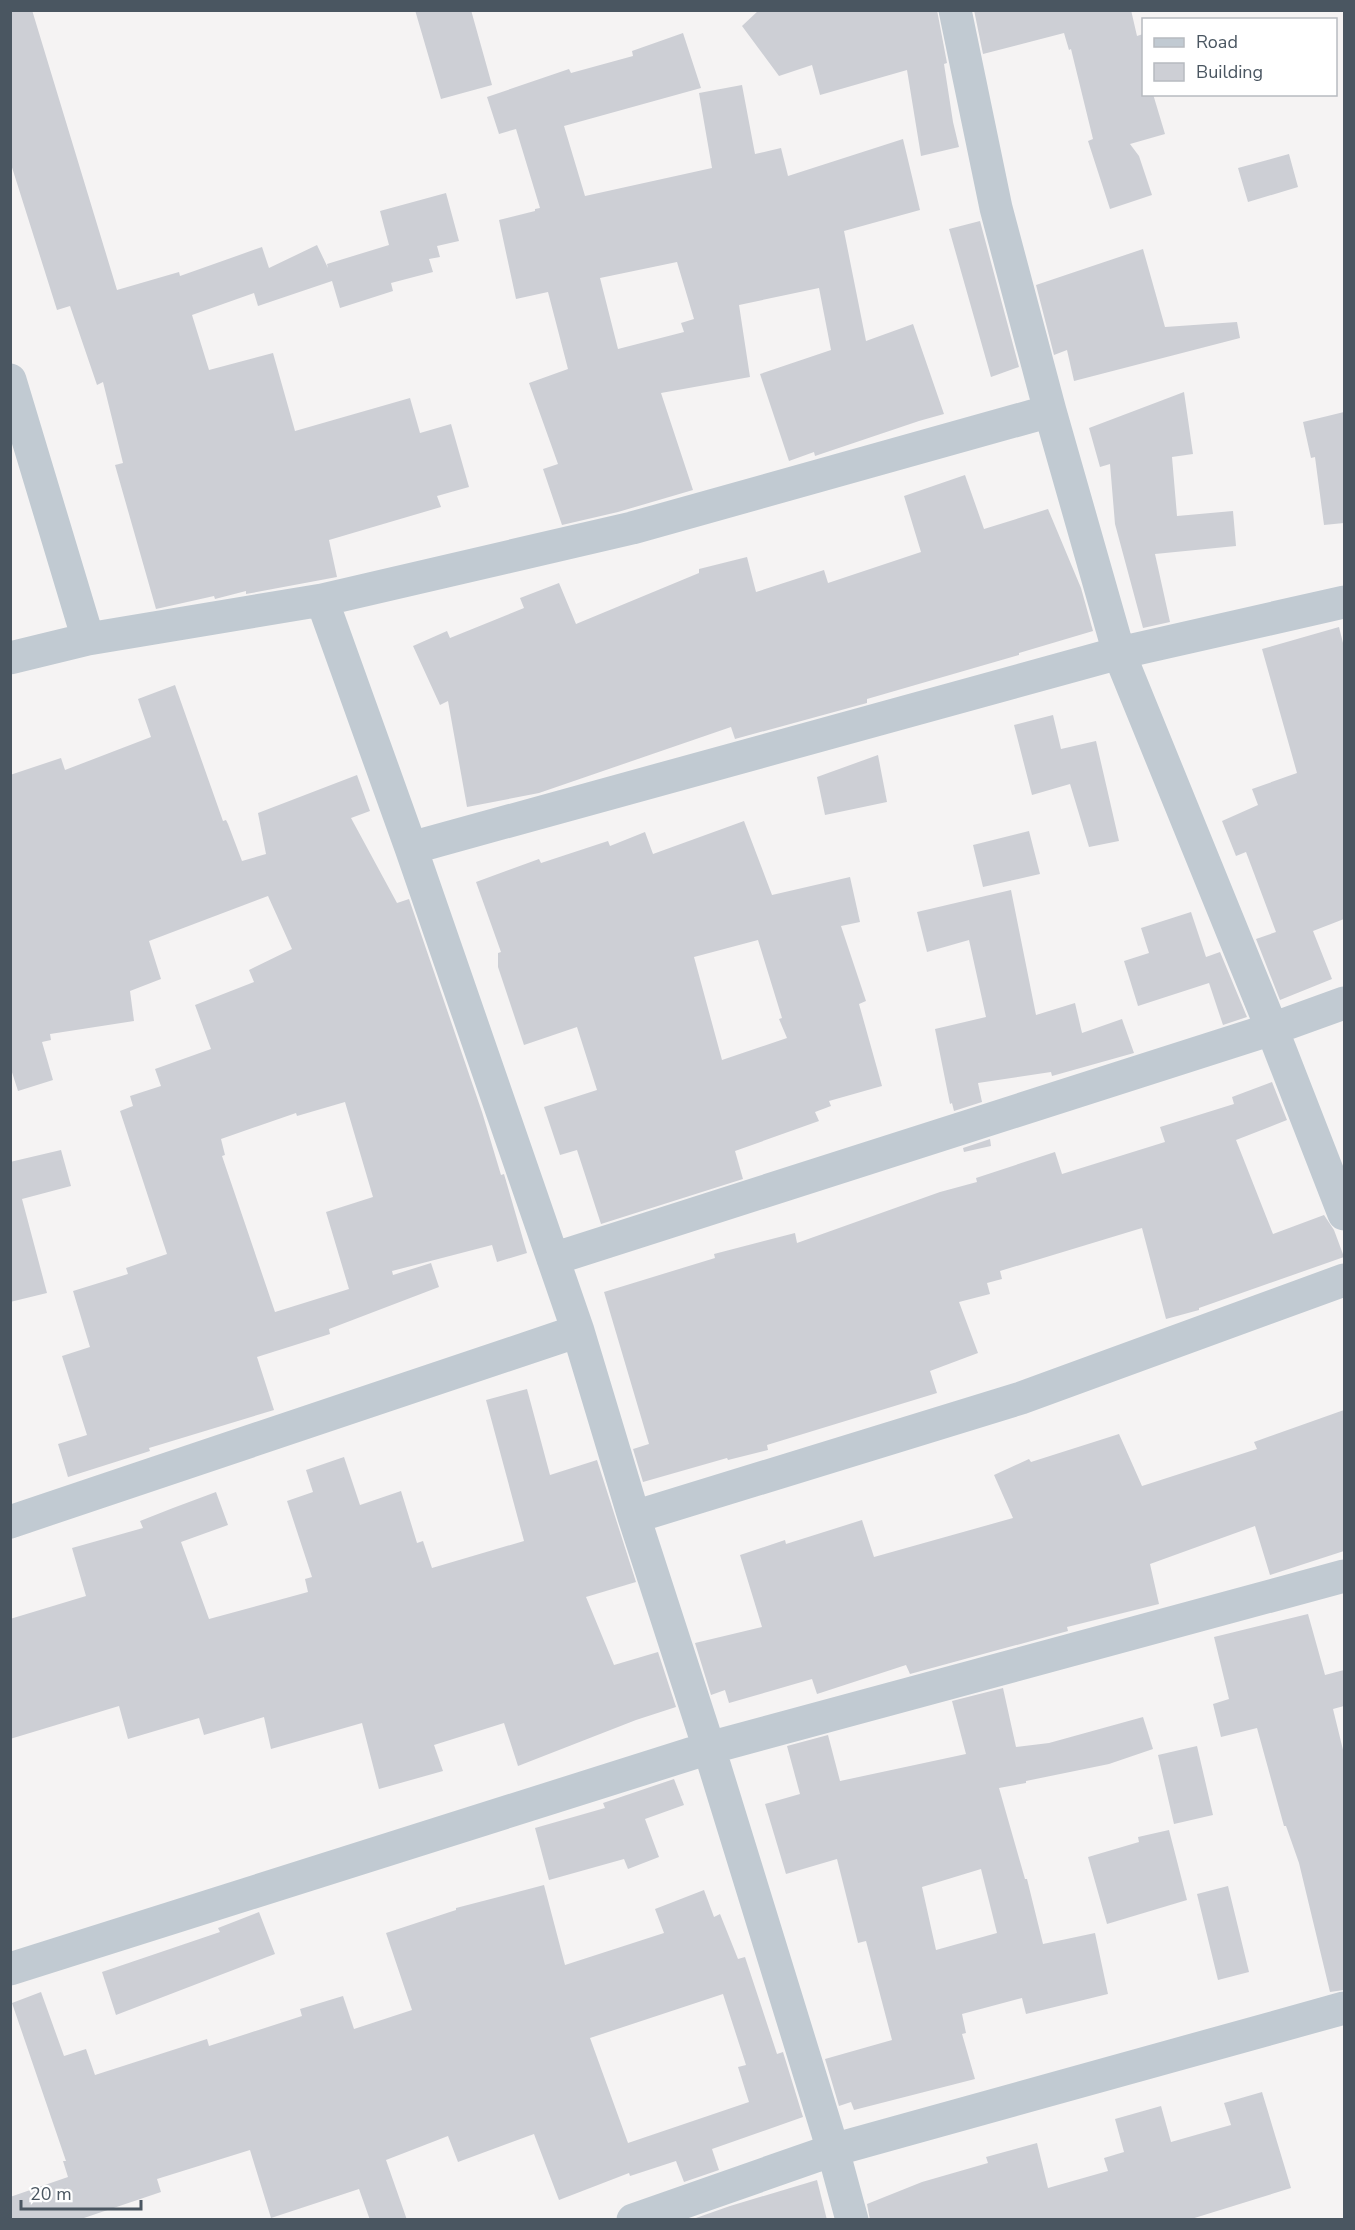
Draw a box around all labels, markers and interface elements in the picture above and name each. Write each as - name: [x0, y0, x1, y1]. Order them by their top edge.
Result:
- legend: [1142, 18, 1337, 96]
- text: Road: [1196, 30, 1238, 54]
- text: Building: [1196, 60, 1263, 84]
- scale bar: [21, 2173, 141, 2211]
- text: 20 m: [30, 2182, 72, 2206]

